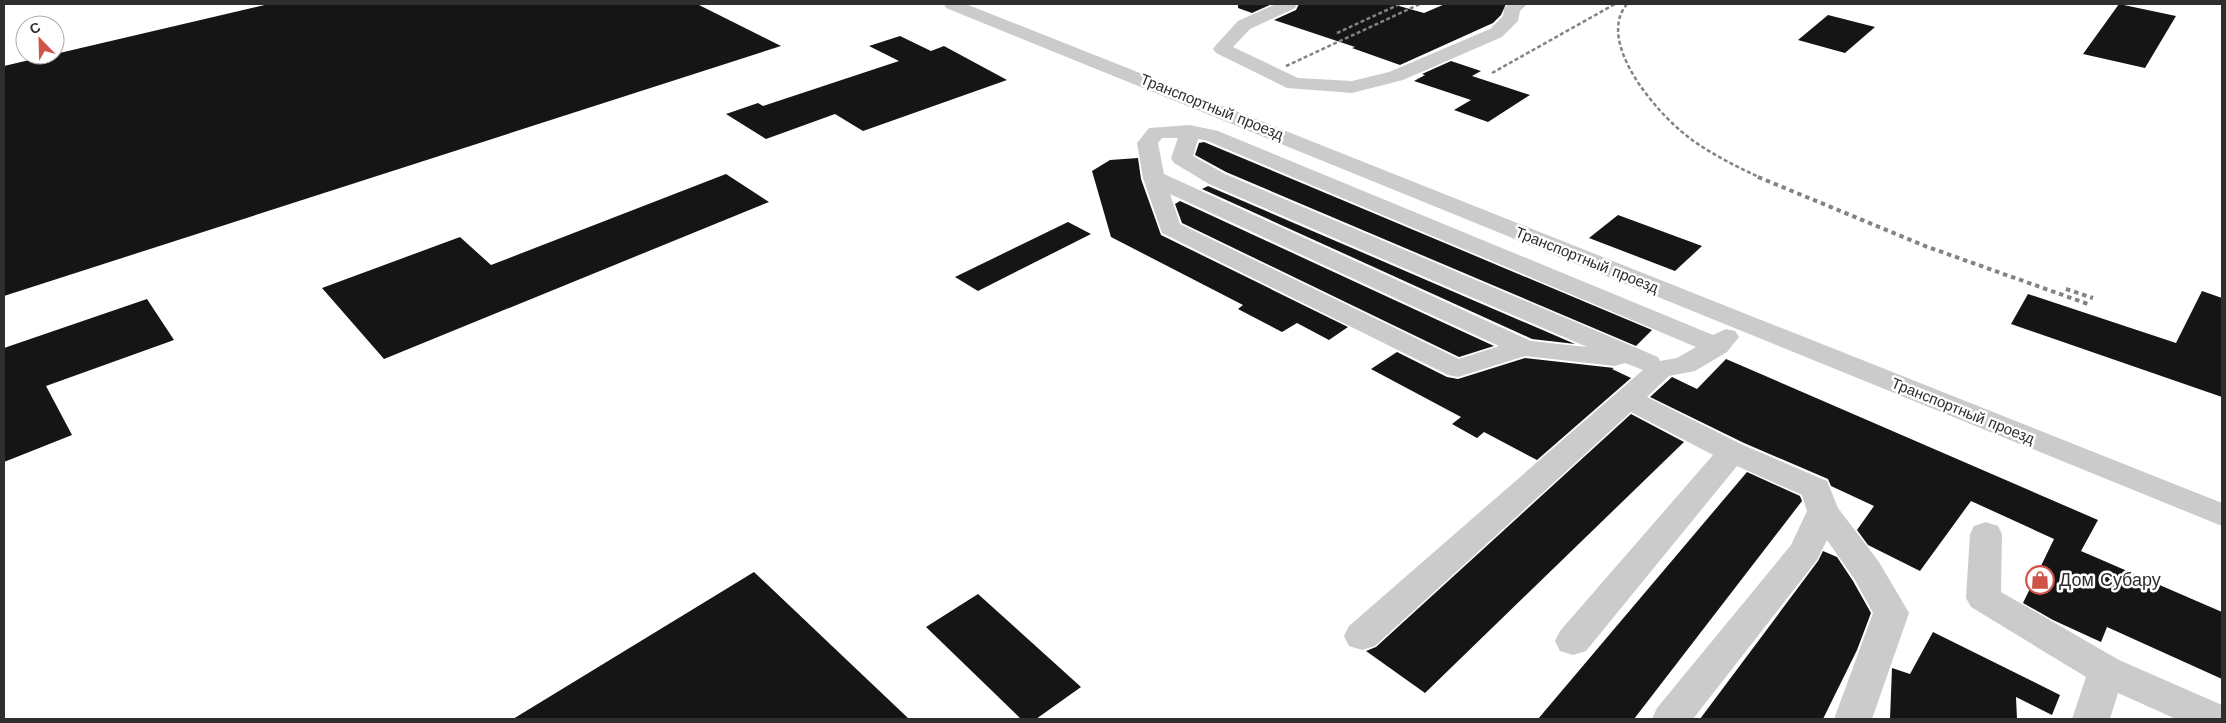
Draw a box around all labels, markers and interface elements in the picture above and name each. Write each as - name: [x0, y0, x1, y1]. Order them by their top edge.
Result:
- north arrow: [15, 15, 65, 65]
- text: С: [27, 19, 43, 37]
- street label: Транспортный проезд: [1138, 70, 1286, 144]
- street label: Транспортный проезд: [1513, 223, 1661, 297]
- street label: Транспортный проезд: [1889, 374, 2037, 448]
- shop icon: Дом Субару: [2025, 565, 2055, 595]
- place label: Дом Субару: [2059, 569, 2161, 590]

